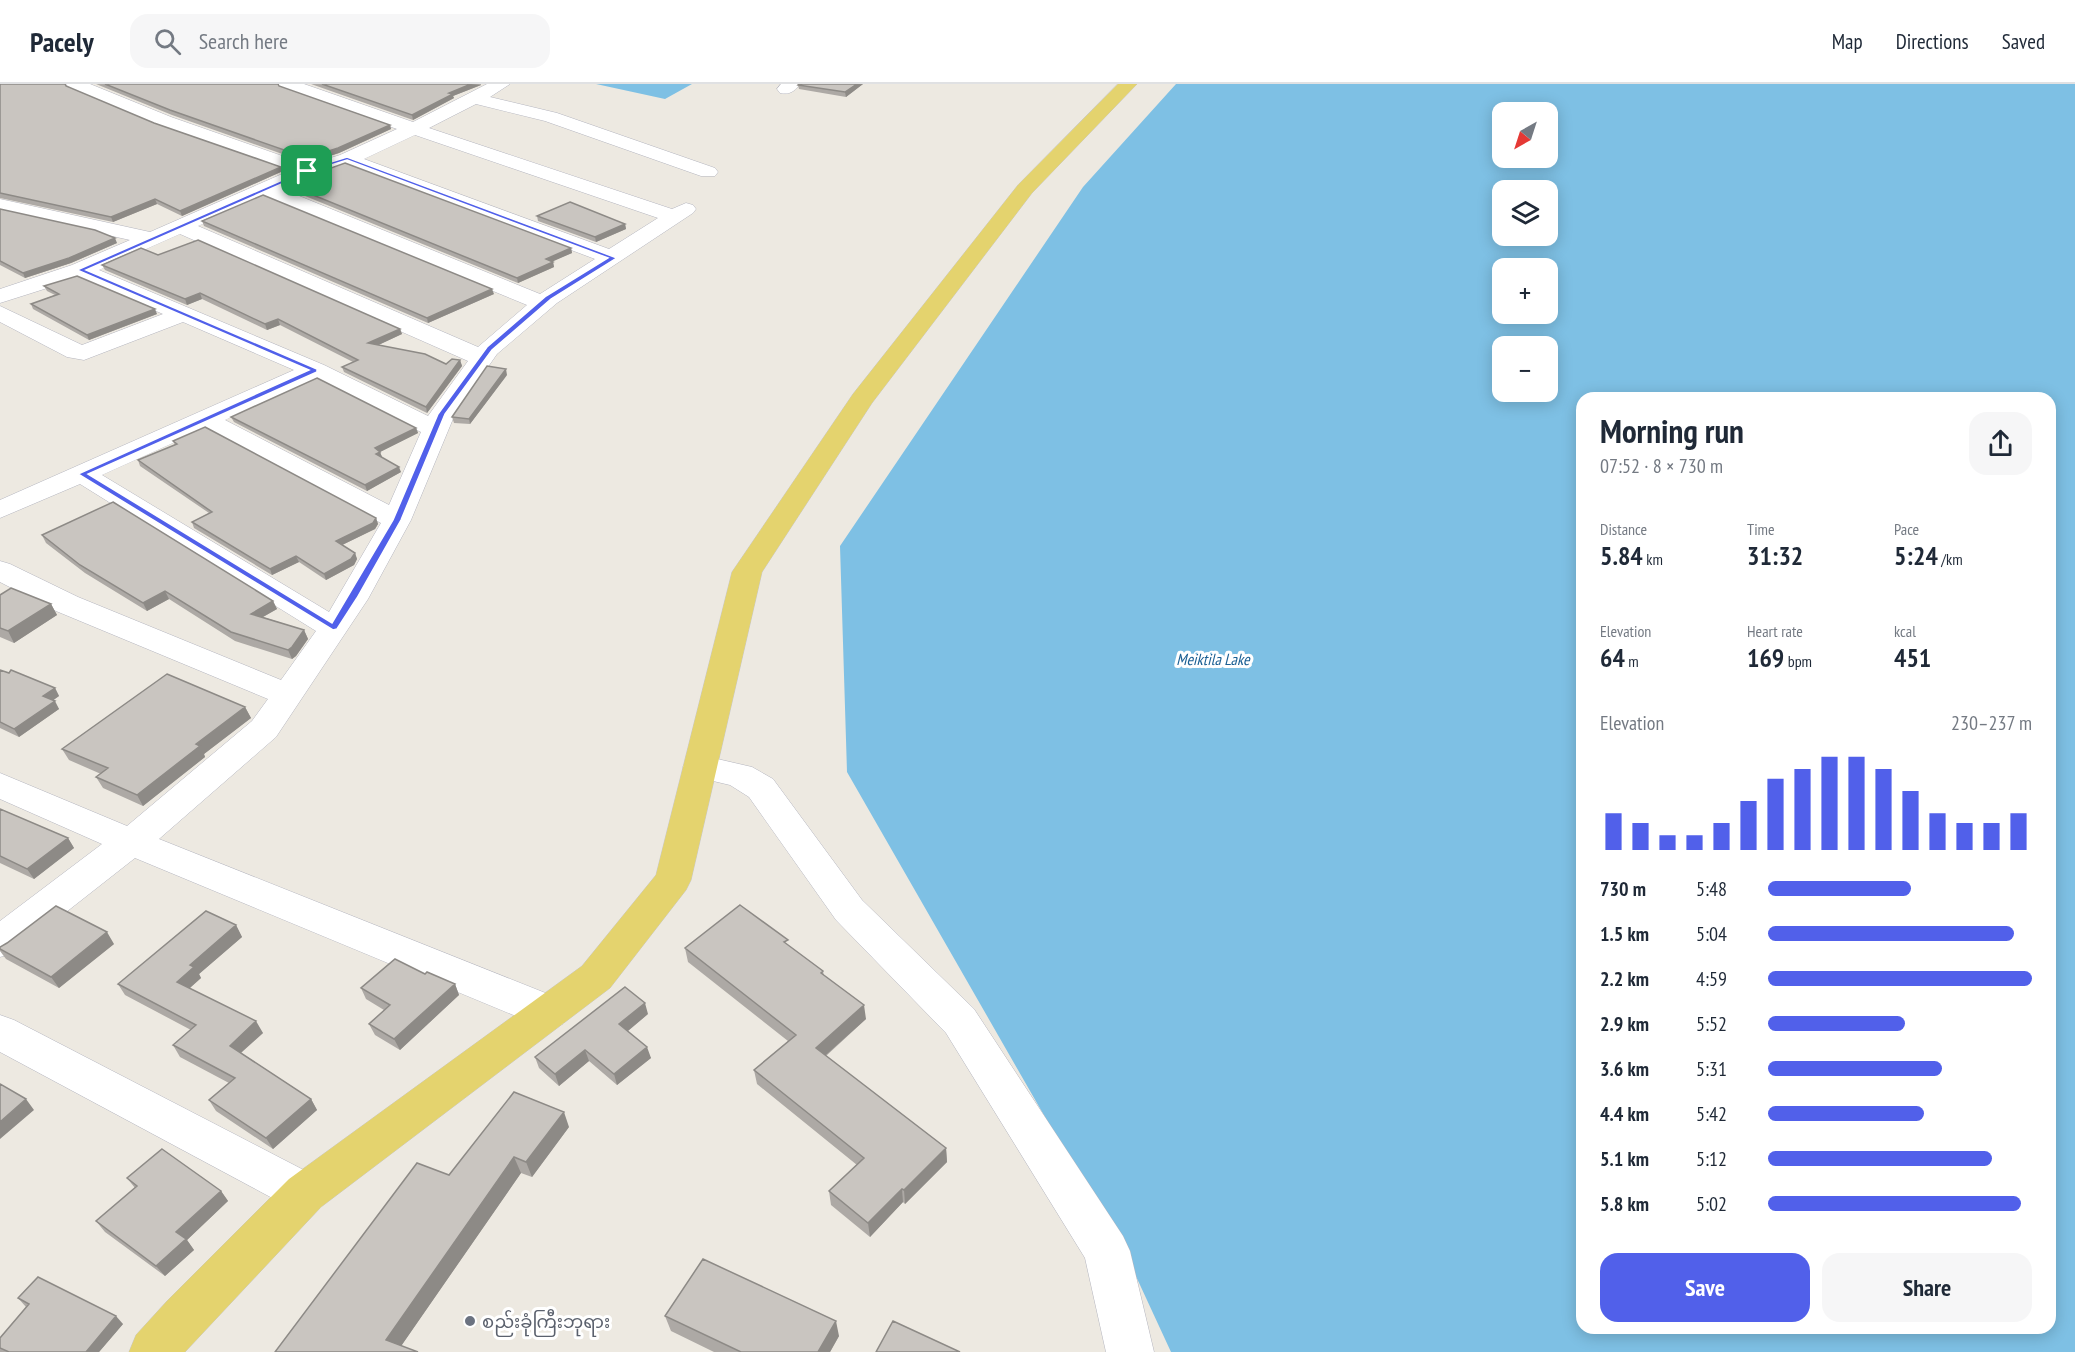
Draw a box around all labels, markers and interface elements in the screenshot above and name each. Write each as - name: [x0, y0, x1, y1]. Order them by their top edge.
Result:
- search box: [130, 14, 550, 68]
- text: Pacely: [30, 23, 94, 60]
- icon: search: [151, 25, 184, 58]
- text: Search here: [199, 27, 288, 55]
- text: Map: [1832, 28, 1863, 55]
- text: Directions: [1896, 28, 1969, 55]
- text: Saved: [2002, 28, 2045, 55]
- north arrow: [1492, 102, 1558, 168]
- map controls: [1492, 102, 1558, 402]
- pin: [281, 145, 332, 196]
- icon: arrive: [290, 154, 323, 187]
- button: layers: [1492, 180, 1558, 246]
- button: +: [1492, 258, 1558, 324]
- button: −: [1492, 336, 1558, 402]
- text: Morning run: [1600, 409, 1744, 452]
- button: share: [1969, 412, 2032, 475]
- text: 07:52 · 8 × 730 m: [1600, 453, 1723, 479]
- text: Distance: [1600, 519, 1647, 539]
- text: Time: [1747, 519, 1775, 539]
- text: Pace: [1894, 519, 1919, 539]
- text: 5.84: [1600, 539, 1643, 572]
- text: 31:32: [1747, 539, 1803, 572]
- text: 5:24: [1894, 539, 1938, 572]
- text: km: [1643, 549, 1663, 569]
- text: /km: [1938, 549, 1963, 569]
- text: Elevation: [1600, 621, 1651, 641]
- text: Heart rate: [1747, 621, 1803, 641]
- text: kcal: [1894, 621, 1916, 641]
- text: 64: [1600, 641, 1625, 674]
- text: 169: [1747, 641, 1784, 674]
- text: 451: [1894, 641, 1931, 674]
- water label: Meiktila Lake: [1176, 649, 1251, 669]
- text: m: [1625, 651, 1639, 671]
- text: bpm: [1784, 651, 1812, 671]
- text: Elevation: [1600, 710, 1664, 736]
- text: 230–237 m: [1951, 710, 2032, 736]
- text: 730 m: [1600, 876, 1646, 902]
- text: 5:48: [1696, 876, 1727, 902]
- text: 1.5 km: [1600, 921, 1649, 947]
- text: 5:04: [1696, 921, 1727, 947]
- text: 2.2 km: [1600, 966, 1649, 992]
- text: 4:59: [1696, 966, 1727, 992]
- text: 2.9 km: [1600, 1011, 1649, 1037]
- text: 5:52: [1696, 1011, 1727, 1037]
- text: 3.6 km: [1600, 1056, 1649, 1082]
- text: 5:31: [1696, 1056, 1727, 1082]
- text: 4.4 km: [1600, 1101, 1649, 1127]
- text: 5:42: [1696, 1101, 1727, 1127]
- text: 5.1 km: [1600, 1146, 1649, 1172]
- text: 5:12: [1696, 1146, 1727, 1172]
- text: 5.8 km: [1600, 1191, 1649, 1217]
- text: 5:02: [1696, 1191, 1727, 1217]
- button: Save: [1600, 1253, 1810, 1322]
- button: Share: [1822, 1253, 2032, 1322]
- place label: စည်းခုံကြီးဘုရား: [482, 1308, 610, 1337]
- marker: စည်းခုံကြီးဘုရား: [463, 1314, 477, 1328]

